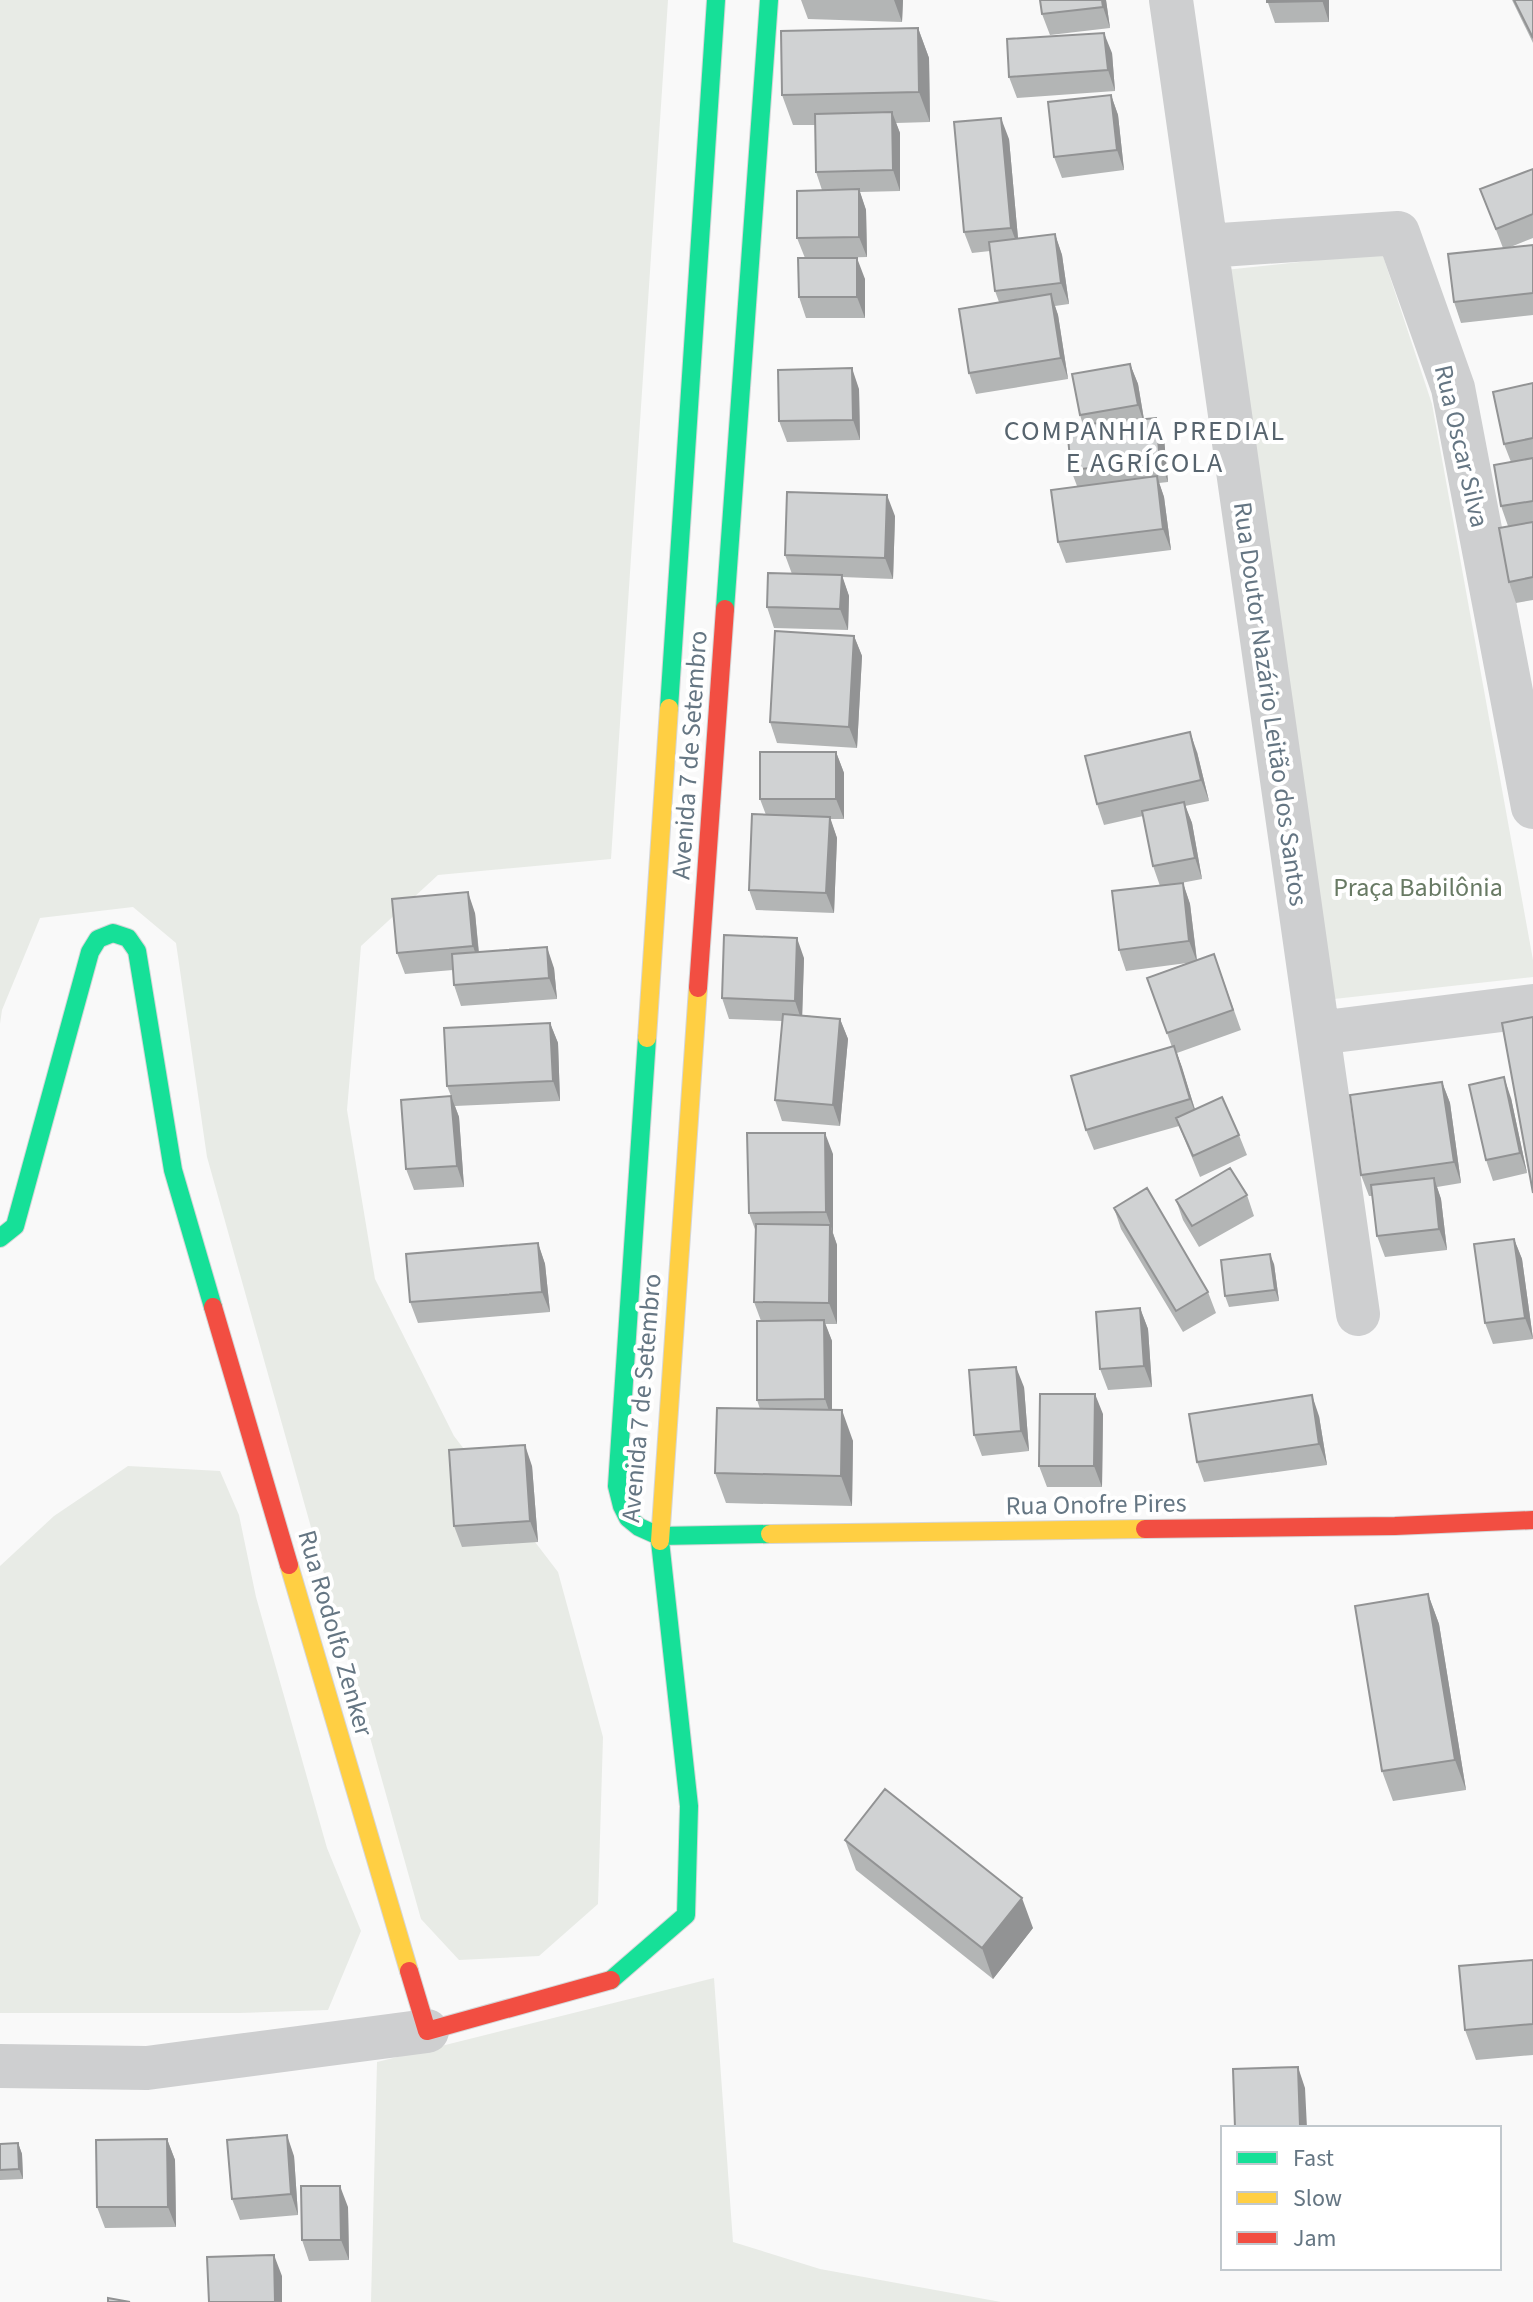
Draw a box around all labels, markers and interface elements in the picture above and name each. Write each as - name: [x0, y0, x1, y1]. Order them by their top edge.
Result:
- street label: Rua Oscar Silva: [1425, 361, 1498, 531]
- district label: COMPANHIA PREDIAL E AGRÍCOLA: [1004, 411, 1286, 483]
- street label: Rua Doutor Nazário Leitão dos Santos: [1224, 500, 1317, 909]
- street label: Avenida 7 de Setembro: [662, 629, 717, 881]
- park label: Praça Babilônia: [1333, 869, 1503, 906]
- street label: Avenida 7 de Setembro: [612, 1272, 671, 1524]
- street label: Rua Onofre Pires: [1005, 1484, 1187, 1525]
- street label: Rua Rodolfo Zenker: [288, 1526, 383, 1741]
- legend: [1221, 2126, 1501, 2270]
- text: Fast: [1293, 2141, 1334, 2176]
- text: Slow: [1293, 2181, 1342, 2216]
- text: Jam: [1293, 2221, 1337, 2256]

